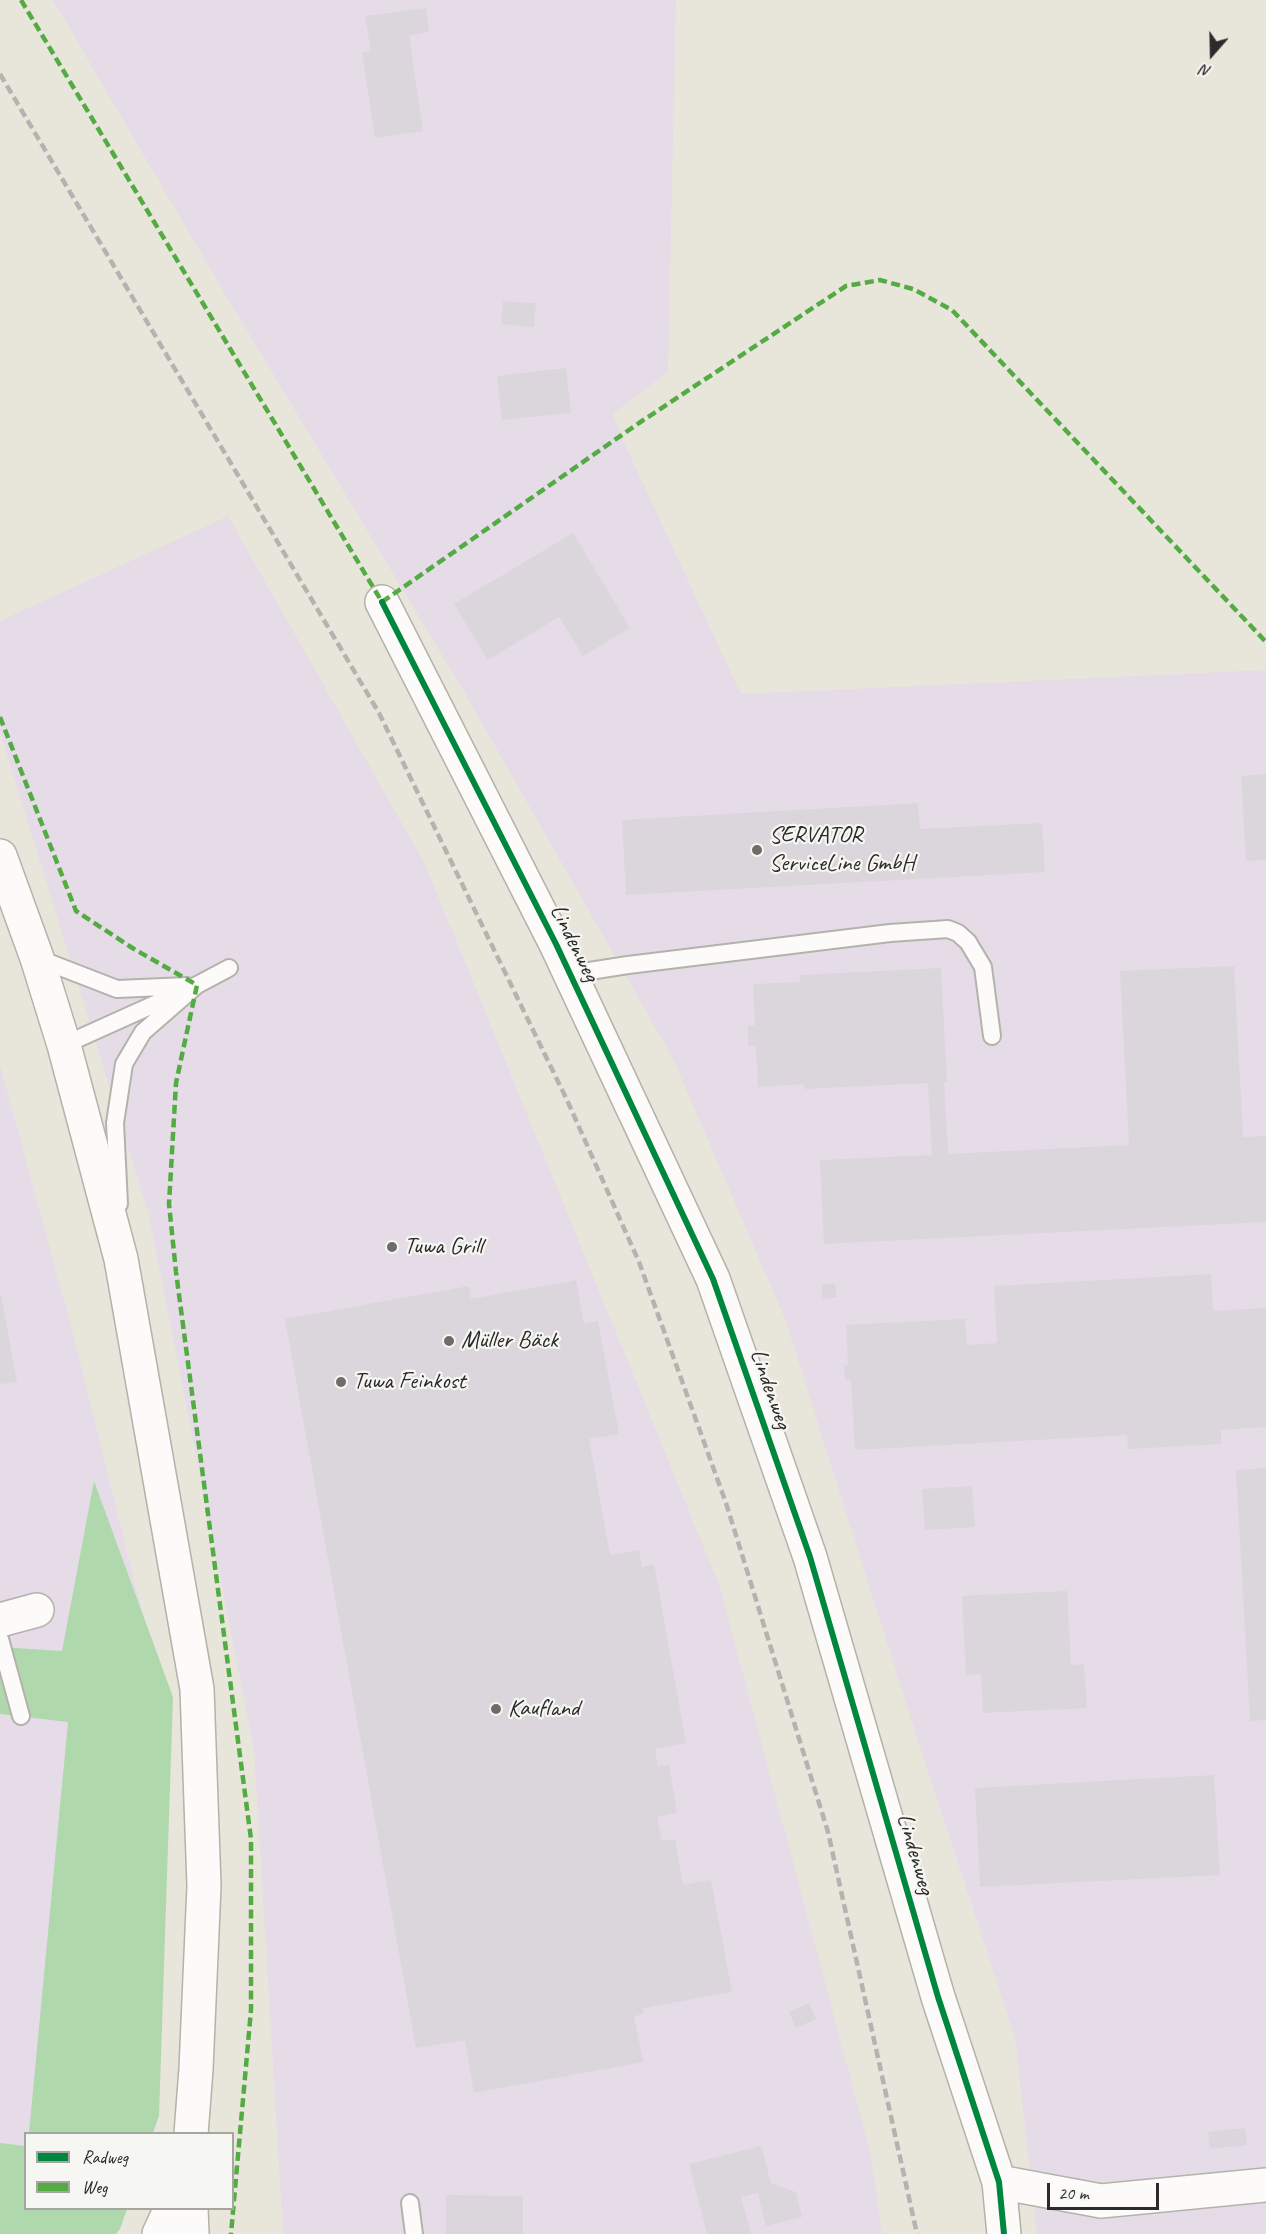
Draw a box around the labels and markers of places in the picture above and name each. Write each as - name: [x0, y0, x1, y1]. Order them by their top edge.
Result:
- place label: SERVATOR ServiceLine GmbH: [769, 822, 915, 878]
- marker: SERVATOR ServiceLine GmbH: [750, 843, 764, 857]
- place label: Tuwa Grill: [404, 1233, 483, 1261]
- marker: Tuwa Grill: [385, 1240, 399, 1254]
- place label: Müller Bäck: [461, 1327, 558, 1355]
- marker: Müller Bäck: [442, 1334, 456, 1348]
- place label: Tuwa Feinkost: [353, 1368, 466, 1396]
- marker: Tuwa Feinkost: [334, 1375, 348, 1389]
- place label: Kaufland: [508, 1695, 579, 1723]
- marker: Kaufland: [489, 1702, 503, 1716]

